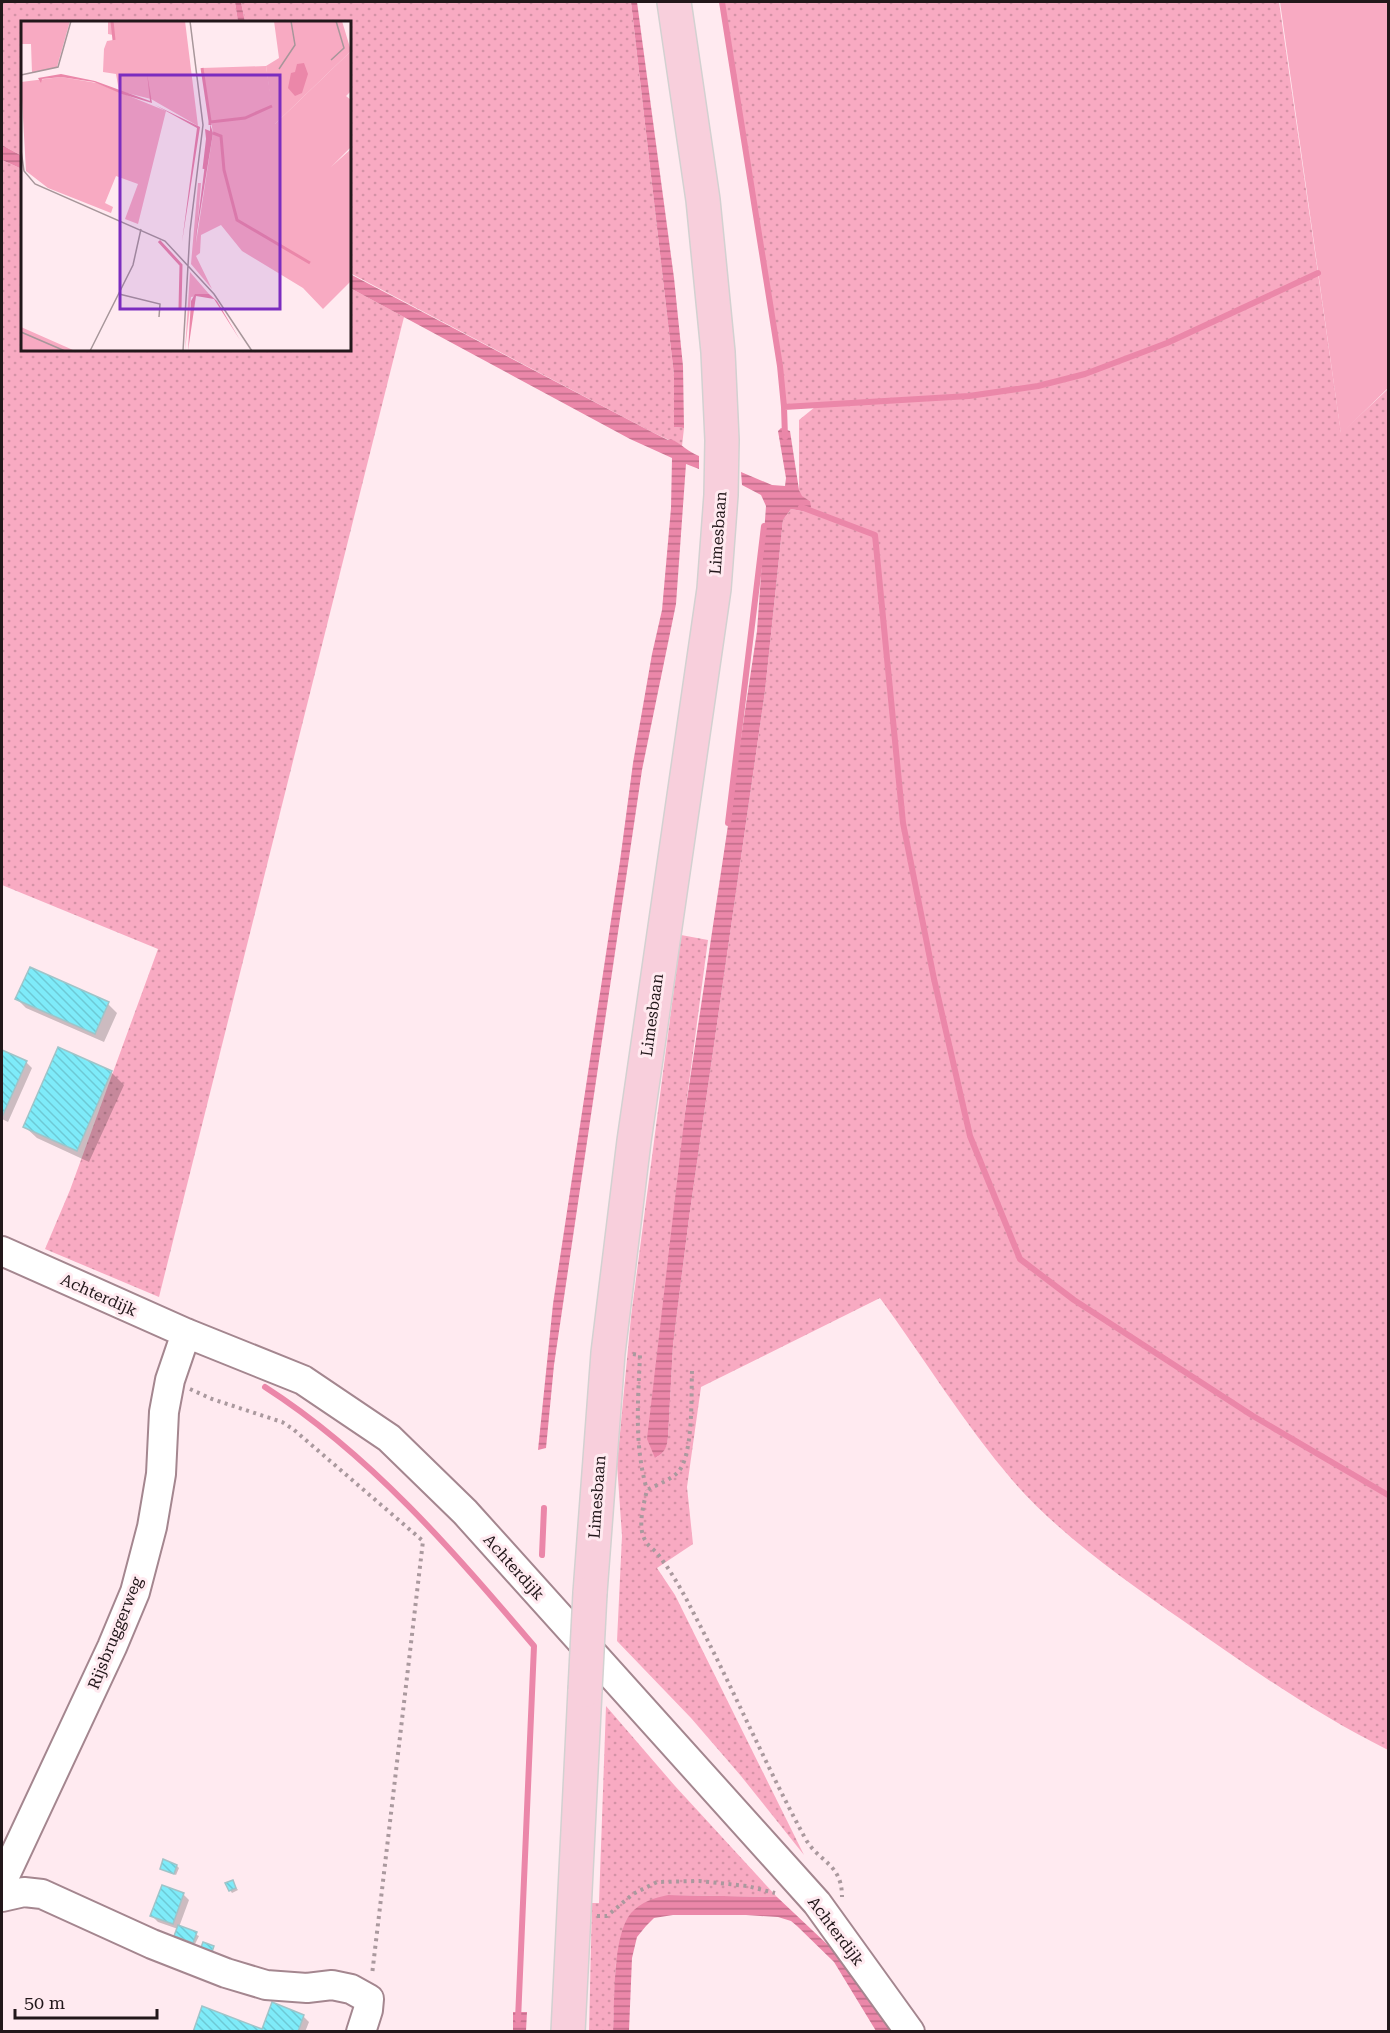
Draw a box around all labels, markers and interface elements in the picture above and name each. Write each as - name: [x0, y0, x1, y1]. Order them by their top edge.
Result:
- inset map: [21, 21, 351, 351]
- street label: Limesbaan: [706, 491, 730, 575]
- street label: Limesbaan: [637, 972, 667, 1058]
- street label: Achterdijk: [58, 1270, 140, 1320]
- street label: Limesbaan: [585, 1455, 609, 1539]
- street label: Achterdijk: [480, 1530, 548, 1604]
- street label: Rijsbruggerweg: [84, 1573, 147, 1692]
- street label: Achterdijk: [804, 1893, 868, 1969]
- scale bar: [15, 1982, 158, 2020]
- text: 50 m: [24, 1992, 65, 2013]

